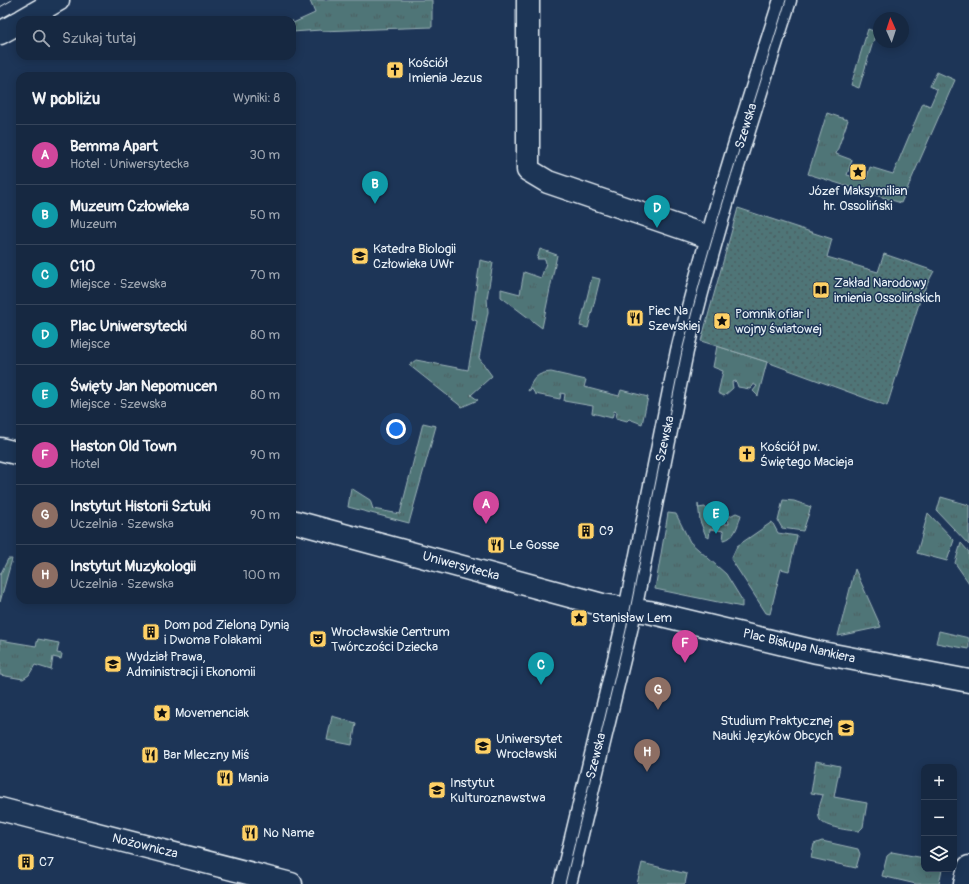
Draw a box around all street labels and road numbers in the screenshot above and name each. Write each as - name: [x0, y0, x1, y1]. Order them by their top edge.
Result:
- street label: Szewska: [732, 101, 760, 151]
- street label: Szewska: [652, 414, 678, 464]
- street label: Uniwersytecka: [421, 548, 501, 584]
- street label: Plac Biskupa Nankiera: [741, 625, 857, 667]
- street label: Szewska: [583, 731, 609, 781]
- street label: Nożownicza: [110, 830, 180, 862]

